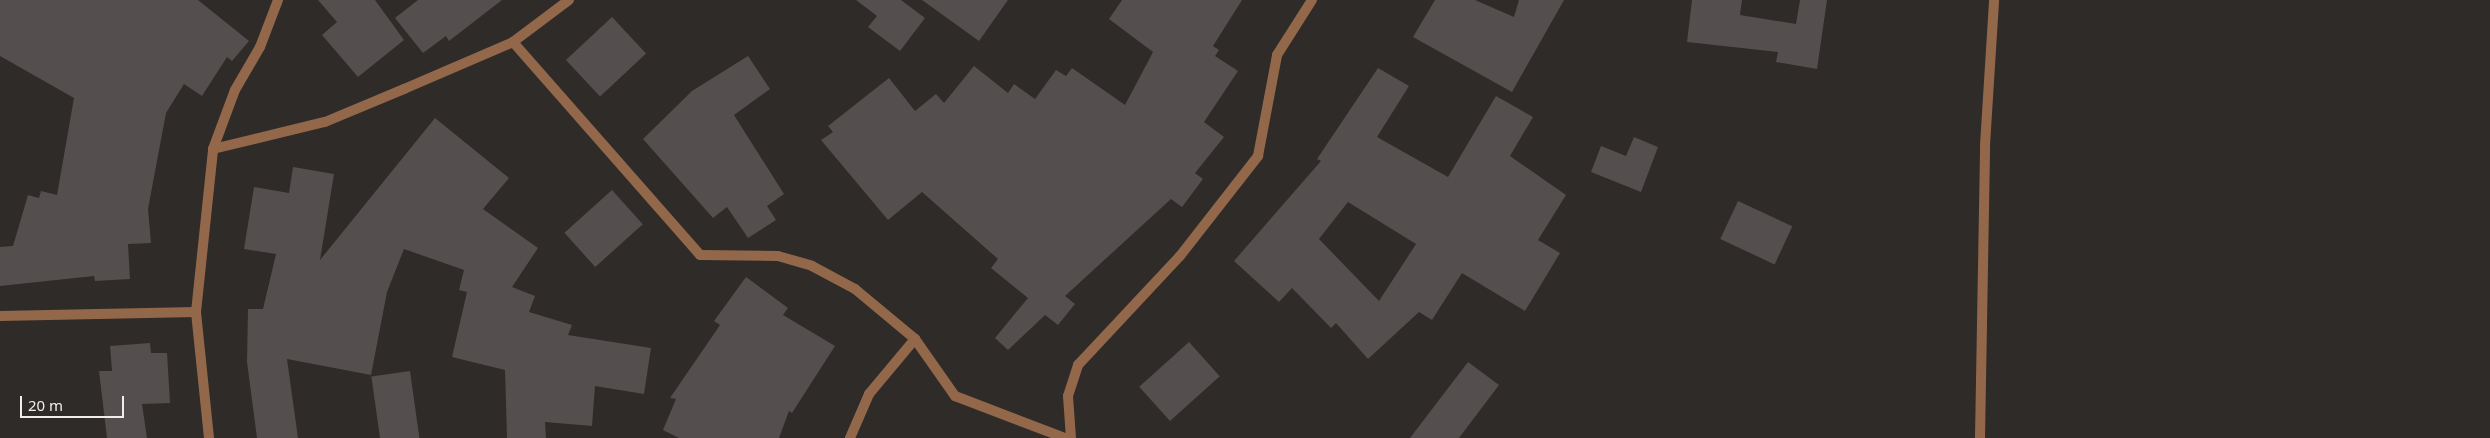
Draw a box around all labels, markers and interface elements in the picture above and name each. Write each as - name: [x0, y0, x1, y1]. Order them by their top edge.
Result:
- scale bar: [22, 386, 126, 418]
- text: 20 m: [28, 395, 63, 415]

